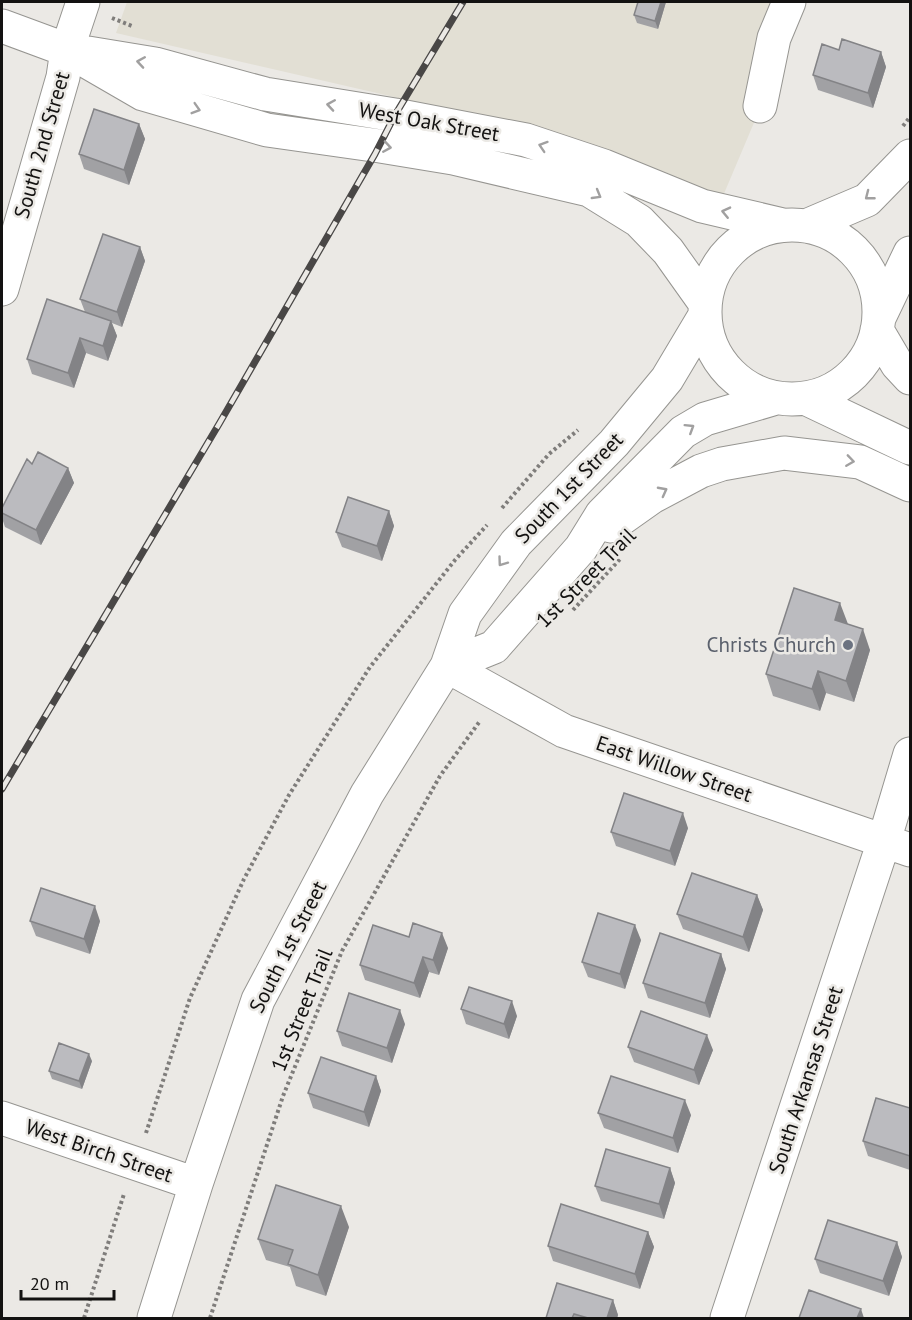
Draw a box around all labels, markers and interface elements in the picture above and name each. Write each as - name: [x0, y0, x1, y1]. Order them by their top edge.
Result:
- one-way arrow: [136, 56, 146, 69]
- street label: South 2nd Street: [8, 68, 75, 221]
- street label: West Oak Street: [357, 96, 501, 147]
- one-way arrow: [326, 99, 336, 112]
- one-way arrow: [190, 102, 201, 114]
- one-way arrow: [381, 140, 391, 153]
- one-way arrow: [538, 141, 549, 153]
- one-way arrow: [591, 188, 601, 199]
- one-way arrow: [864, 189, 875, 200]
- one-way arrow: [721, 206, 731, 219]
- one-way arrow: [684, 424, 694, 436]
- street label: South 1st Street: [509, 426, 629, 549]
- one-way arrow: [846, 455, 855, 467]
- one-way arrow: [657, 487, 667, 498]
- street label: 1st Street Trail: [530, 522, 641, 633]
- one-way arrow: [499, 556, 510, 567]
- place label: Christs Church: [706, 631, 836, 658]
- marker: Christs Church: [841, 638, 855, 652]
- street label: East Willow Street: [593, 729, 756, 808]
- street label: South 1st Street: [243, 876, 332, 1017]
- street label: 1st Street Trail: [265, 944, 338, 1075]
- street label: South Arkansas Street: [762, 982, 849, 1177]
- street label: West Birch Street: [22, 1113, 176, 1188]
- scale bar: [21, 1263, 114, 1301]
- text: 20 m: [30, 1272, 69, 1295]

